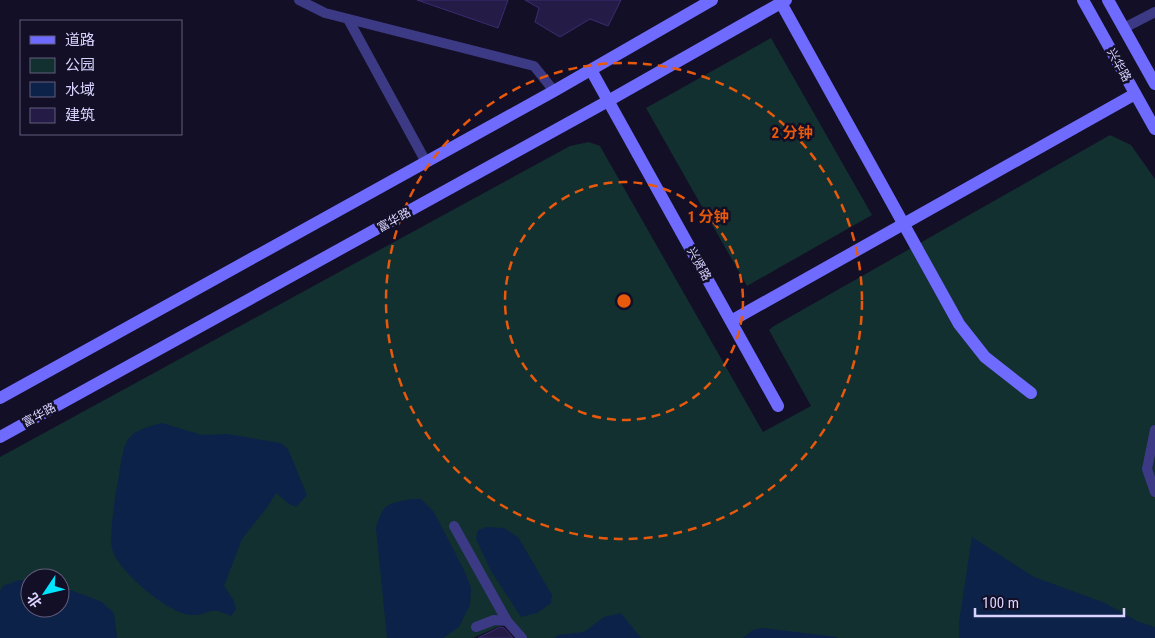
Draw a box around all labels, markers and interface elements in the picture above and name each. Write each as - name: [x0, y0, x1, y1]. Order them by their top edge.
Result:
- legend: [20, 20, 182, 135]
- text: 道路: [65, 31, 95, 49]
- street label: 兴华路: [1104, 46, 1134, 84]
- text: 公园: [65, 56, 95, 74]
- text: 水域: [65, 81, 95, 99]
- text: 建筑: [65, 106, 95, 124]
- text: 2 分钟: [771, 124, 813, 142]
- street label: 富华路: [375, 205, 413, 235]
- text: 1 分钟: [687, 208, 729, 226]
- street label: 兴贤路: [684, 245, 714, 283]
- centre of rings: [615, 292, 633, 310]
- street label: 富华路: [20, 400, 58, 430]
- north arrow: [20, 568, 70, 618]
- scale bar: [975, 586, 1124, 618]
- text: 北: [24, 590, 45, 611]
- text: 100 m: [982, 594, 1019, 612]

